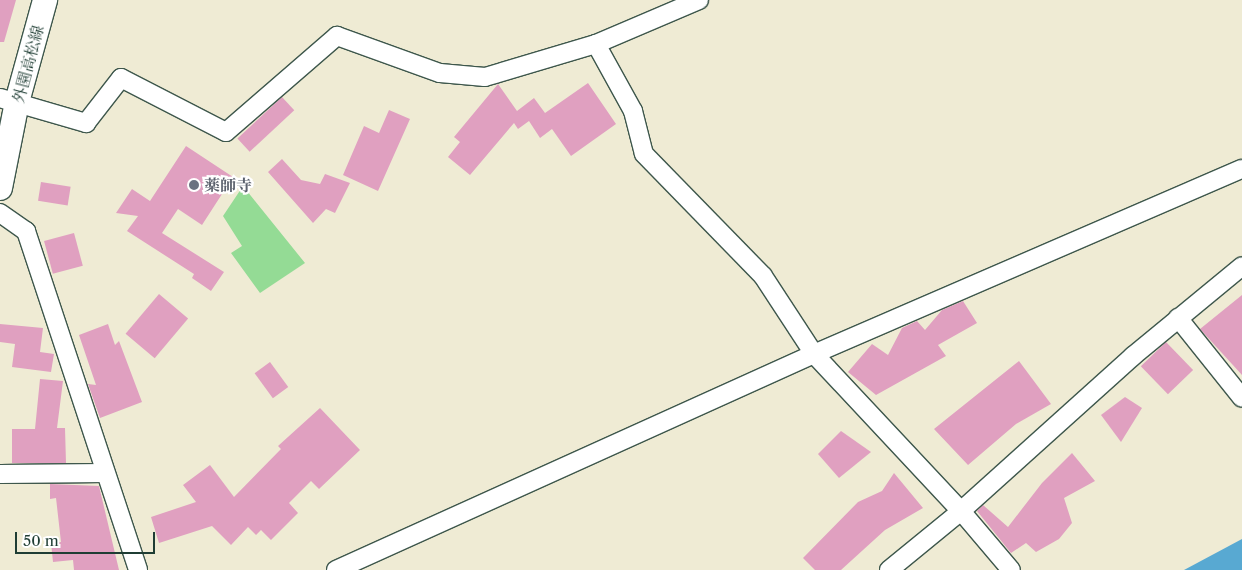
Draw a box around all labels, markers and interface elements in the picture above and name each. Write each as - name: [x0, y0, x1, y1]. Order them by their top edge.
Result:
- street label: 外園高松線: [8, 23, 48, 105]
- place label: 薬師寺: [204, 175, 252, 195]
- marker: 薬師寺: [188, 179, 200, 191]
- scale bar: [18, 522, 158, 554]
- text: 50 m: [23, 531, 59, 550]

